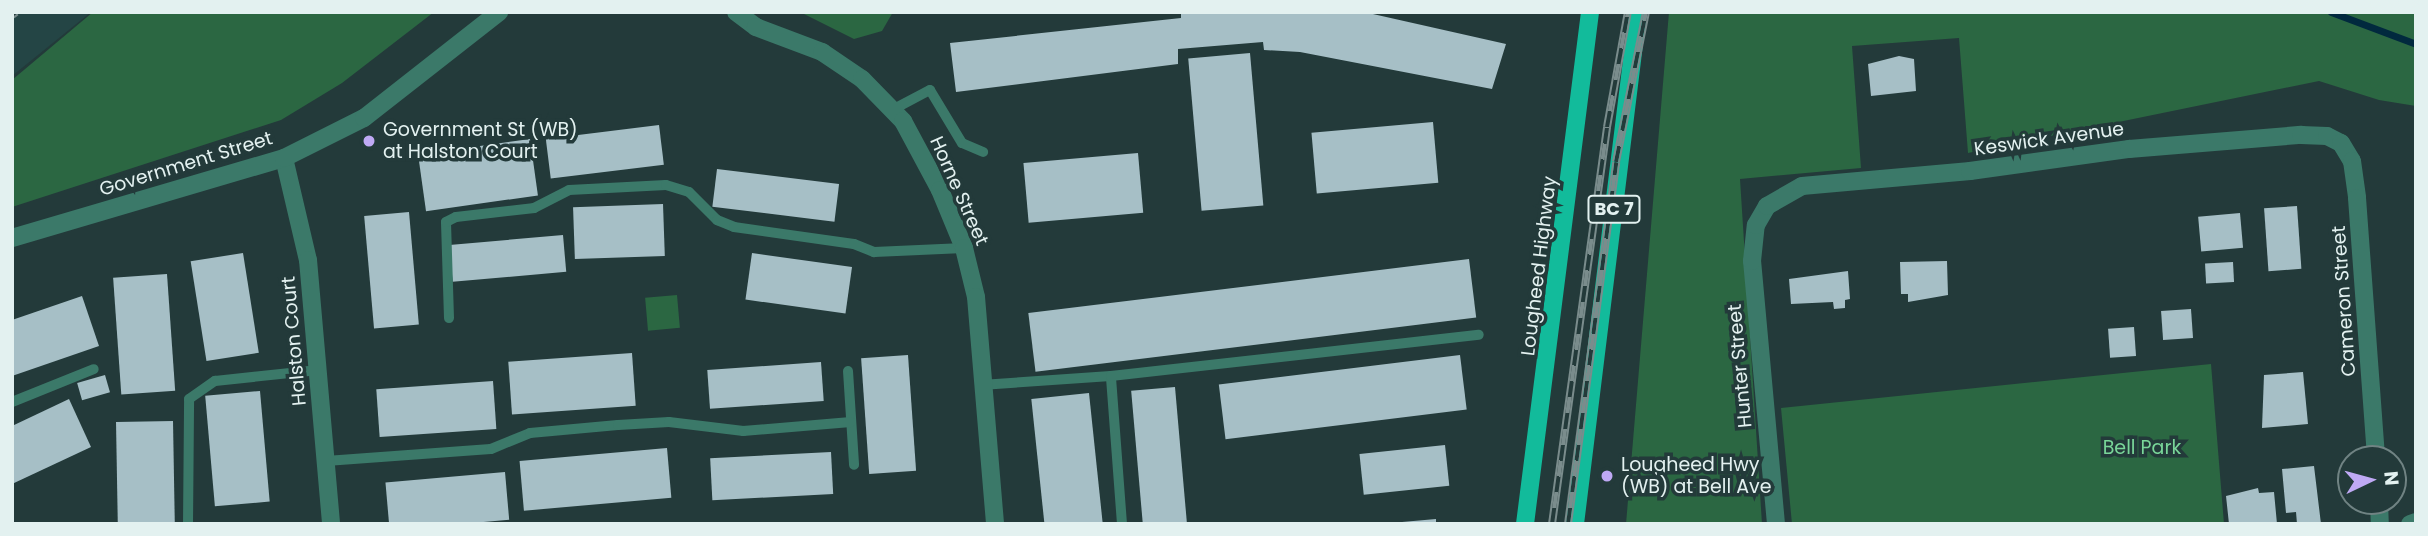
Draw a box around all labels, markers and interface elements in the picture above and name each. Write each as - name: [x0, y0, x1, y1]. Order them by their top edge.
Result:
- street label: Keswick Avenue: [1973, 117, 2125, 161]
- place label: Government St (WB) at Halston Court: [383, 119, 578, 163]
- street label: Government Street: [97, 127, 275, 201]
- marker: Government St (WB) at Halston Court: [361, 133, 377, 149]
- street label: Horne Street: [925, 133, 993, 249]
- street label: Lougheed Highway: [1517, 175, 1561, 357]
- road number: BC 7: [1586, 194, 1642, 224]
- street label: Cameron Street: [2327, 225, 2361, 377]
- street label: Halston Court: [277, 275, 311, 407]
- street label: Hunter Street: [1723, 303, 1757, 429]
- park label: Bell Park: [2103, 437, 2181, 459]
- north arrow: [2337, 445, 2407, 515]
- place label: Lougheed Hwy (WB) at Bell Ave: [1621, 454, 1771, 498]
- marker: Lougheed Hwy (WB) at Bell Ave: [1599, 468, 1615, 484]
- text: N: [2377, 470, 2405, 487]

